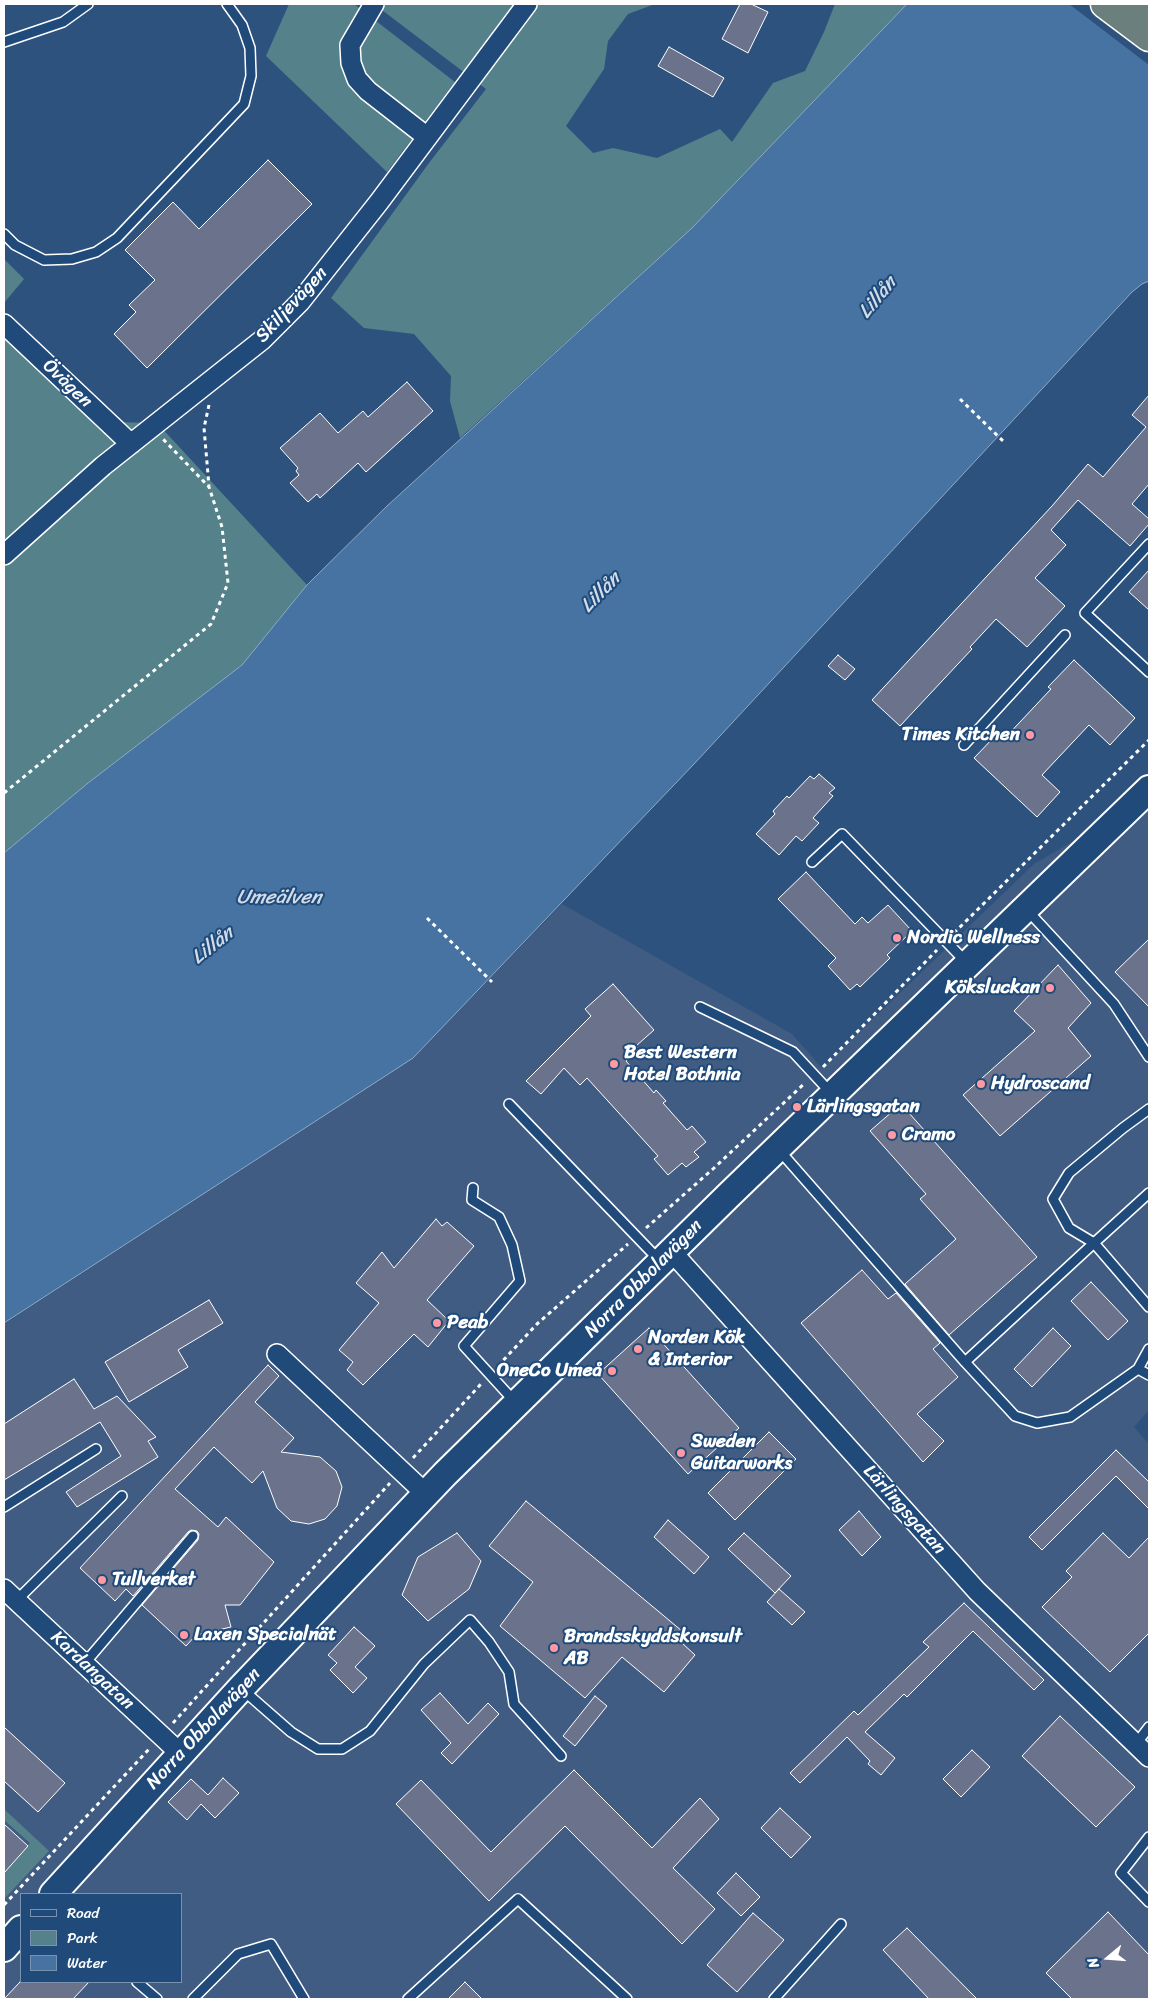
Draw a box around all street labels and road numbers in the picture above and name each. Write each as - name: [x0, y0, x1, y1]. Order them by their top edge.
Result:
- street label: Skiljevägen: [251, 262, 333, 348]
- street label: Övägen: [37, 355, 97, 413]
- street label: Norra Obbolavägen: [580, 1215, 708, 1343]
- street label: Lärlingsgatan: [858, 1461, 950, 1559]
- street label: Kardangatan: [45, 1627, 139, 1715]
- street label: Norra Obbolavägen: [142, 1664, 266, 1794]

